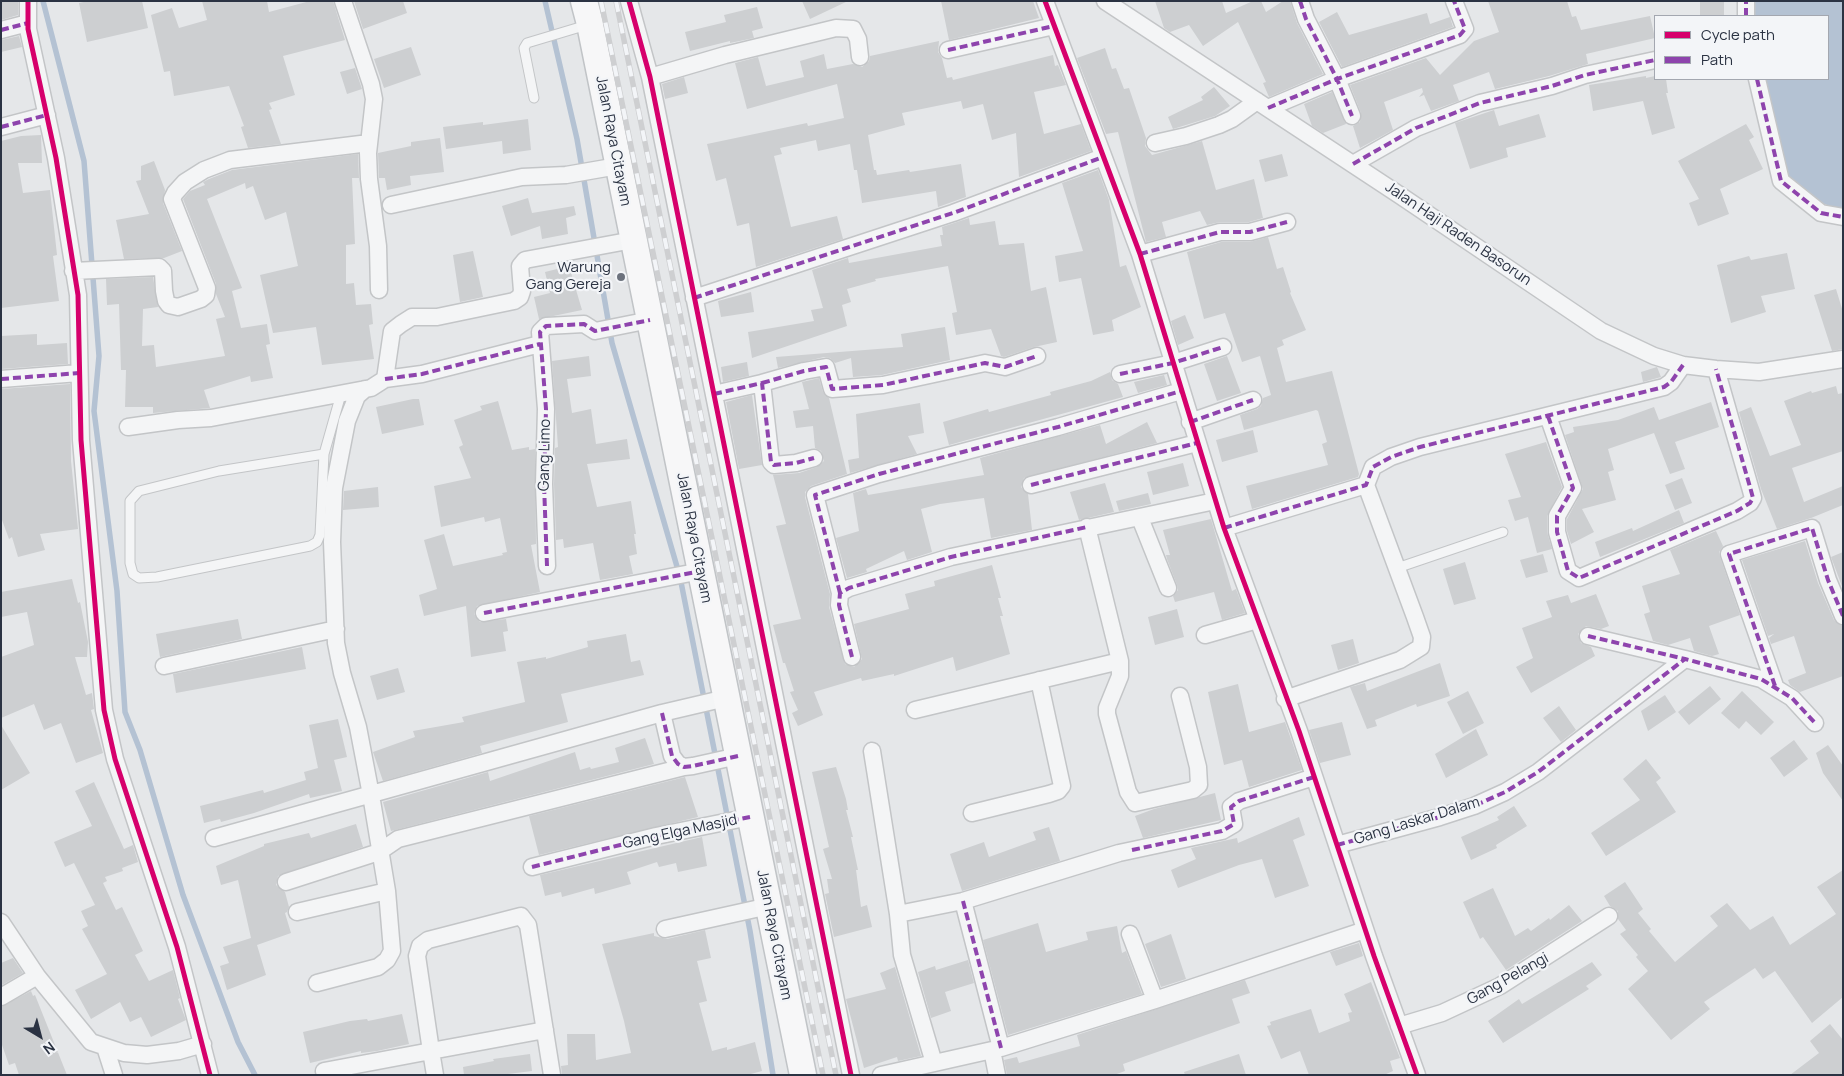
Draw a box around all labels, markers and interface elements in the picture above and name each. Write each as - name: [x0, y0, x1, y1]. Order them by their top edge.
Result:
- legend: [1654, 15, 1829, 80]
- text: Cycle path: [1701, 24, 1775, 45]
- text: Path: [1701, 49, 1733, 70]
- street label: Jalan Raya Citayam: [592, 74, 634, 208]
- street label: Jalan Haji Raden Basorun: [1381, 178, 1535, 290]
- place label: Warung Gang Gereja: [526, 259, 611, 294]
- marker: Warung Gang Gereja: [615, 271, 627, 283]
- street label: Gang Limo: [535, 419, 555, 491]
- street label: Jalan Raya Citayam: [673, 471, 715, 605]
- street label: Gang Laskar Dalam: [1352, 793, 1482, 849]
- street label: Gang Elga Masjid: [621, 811, 739, 853]
- street label: Jalan Raya Citayam: [753, 868, 795, 1002]
- street label: Gang Pelangi: [1464, 949, 1552, 1009]
- north arrow: [15, 1011, 65, 1061]
- text: N: [40, 1038, 59, 1059]

